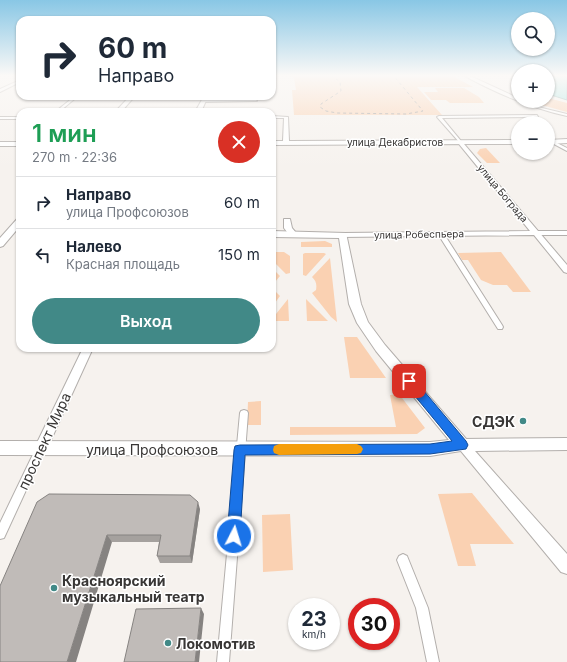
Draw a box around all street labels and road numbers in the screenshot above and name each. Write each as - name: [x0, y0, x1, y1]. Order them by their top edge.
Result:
- street label: улица Декабристов: [347, 136, 443, 148]
- street label: улица Бограда: [475, 162, 531, 224]
- street label: улица Робеспьера: [374, 227, 464, 241]
- street label: проспект Мира: [14, 390, 74, 492]
- street label: улица Профсоюзов: [86, 441, 218, 458]

